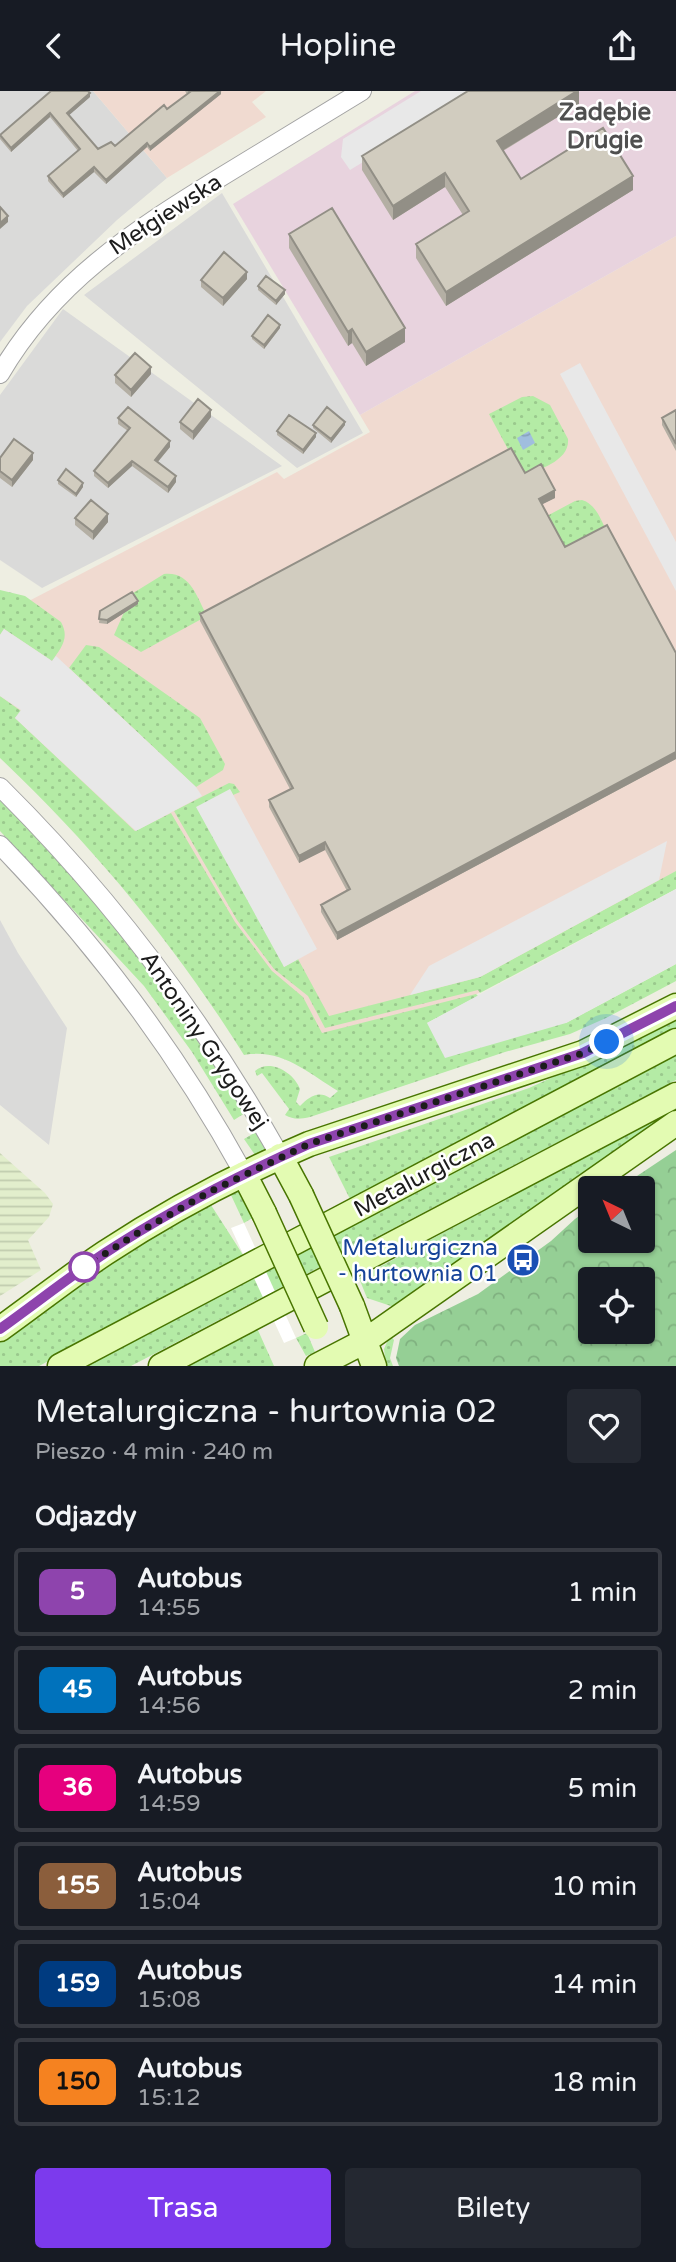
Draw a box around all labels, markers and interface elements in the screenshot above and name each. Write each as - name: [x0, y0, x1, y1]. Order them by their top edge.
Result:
- icon: back: [35, 27, 73, 65]
- text: Hopline: [280, 27, 396, 65]
- icon: share: [603, 27, 641, 65]
- district label: Zadębie Drugie: [559, 98, 652, 155]
- street label: Mełgiewska: [104, 168, 227, 262]
- street label: Antoniny Grygowej: [134, 946, 274, 1135]
- your location: [589, 1024, 624, 1059]
- street label: Metalurgiczna: [349, 1126, 500, 1224]
- north arrow: [578, 1176, 654, 1253]
- map controls: [578, 1176, 655, 1344]
- place label: Metalurgiczna - hurtownia 01: [338, 1234, 498, 1288]
- bus stop icon: Metalurgiczna - hurtownia 01: [504, 1241, 542, 1279]
- unlabelled marker: [69, 1252, 99, 1282]
- button: locate: [578, 1267, 655, 1344]
- button: heart: [567, 1389, 641, 1463]
- text: Metalurgiczna - hurtownia 02: [35, 1392, 497, 1431]
- text: Pieszo · 4 min · 240 m: [35, 1438, 273, 1466]
- text: Odjazdy: [35, 1501, 137, 1532]
- text: Autobus: [137, 1563, 242, 1594]
- text: 5: [70, 1577, 85, 1606]
- text: 1 min: [568, 1577, 637, 1608]
- text: 14:55: [137, 1594, 201, 1622]
- text: Autobus: [137, 1661, 242, 1692]
- text: 45: [62, 1675, 93, 1704]
- text: 2 min: [568, 1675, 637, 1706]
- text: 14:56: [137, 1692, 201, 1720]
- text: Autobus: [137, 1759, 242, 1790]
- text: 36: [62, 1773, 93, 1802]
- text: 5 min: [568, 1773, 637, 1804]
- text: 14:59: [137, 1790, 201, 1818]
- text: Autobus: [137, 1857, 242, 1888]
- text: 155: [55, 1871, 100, 1900]
- text: 10 min: [551, 1871, 637, 1902]
- text: 15:04: [137, 1888, 201, 1916]
- text: Autobus: [137, 1955, 242, 1986]
- text: 159: [55, 1969, 100, 1998]
- text: 14 min: [551, 1969, 637, 2000]
- text: 15:08: [137, 1986, 201, 2014]
- text: Autobus: [137, 2053, 242, 2084]
- text: 150: [55, 2067, 100, 2096]
- text: 18 min: [551, 2067, 637, 2098]
- text: 15:12: [137, 2084, 201, 2112]
- button: Trasa: [35, 2168, 331, 2248]
- button: Bilety: [345, 2168, 641, 2248]

